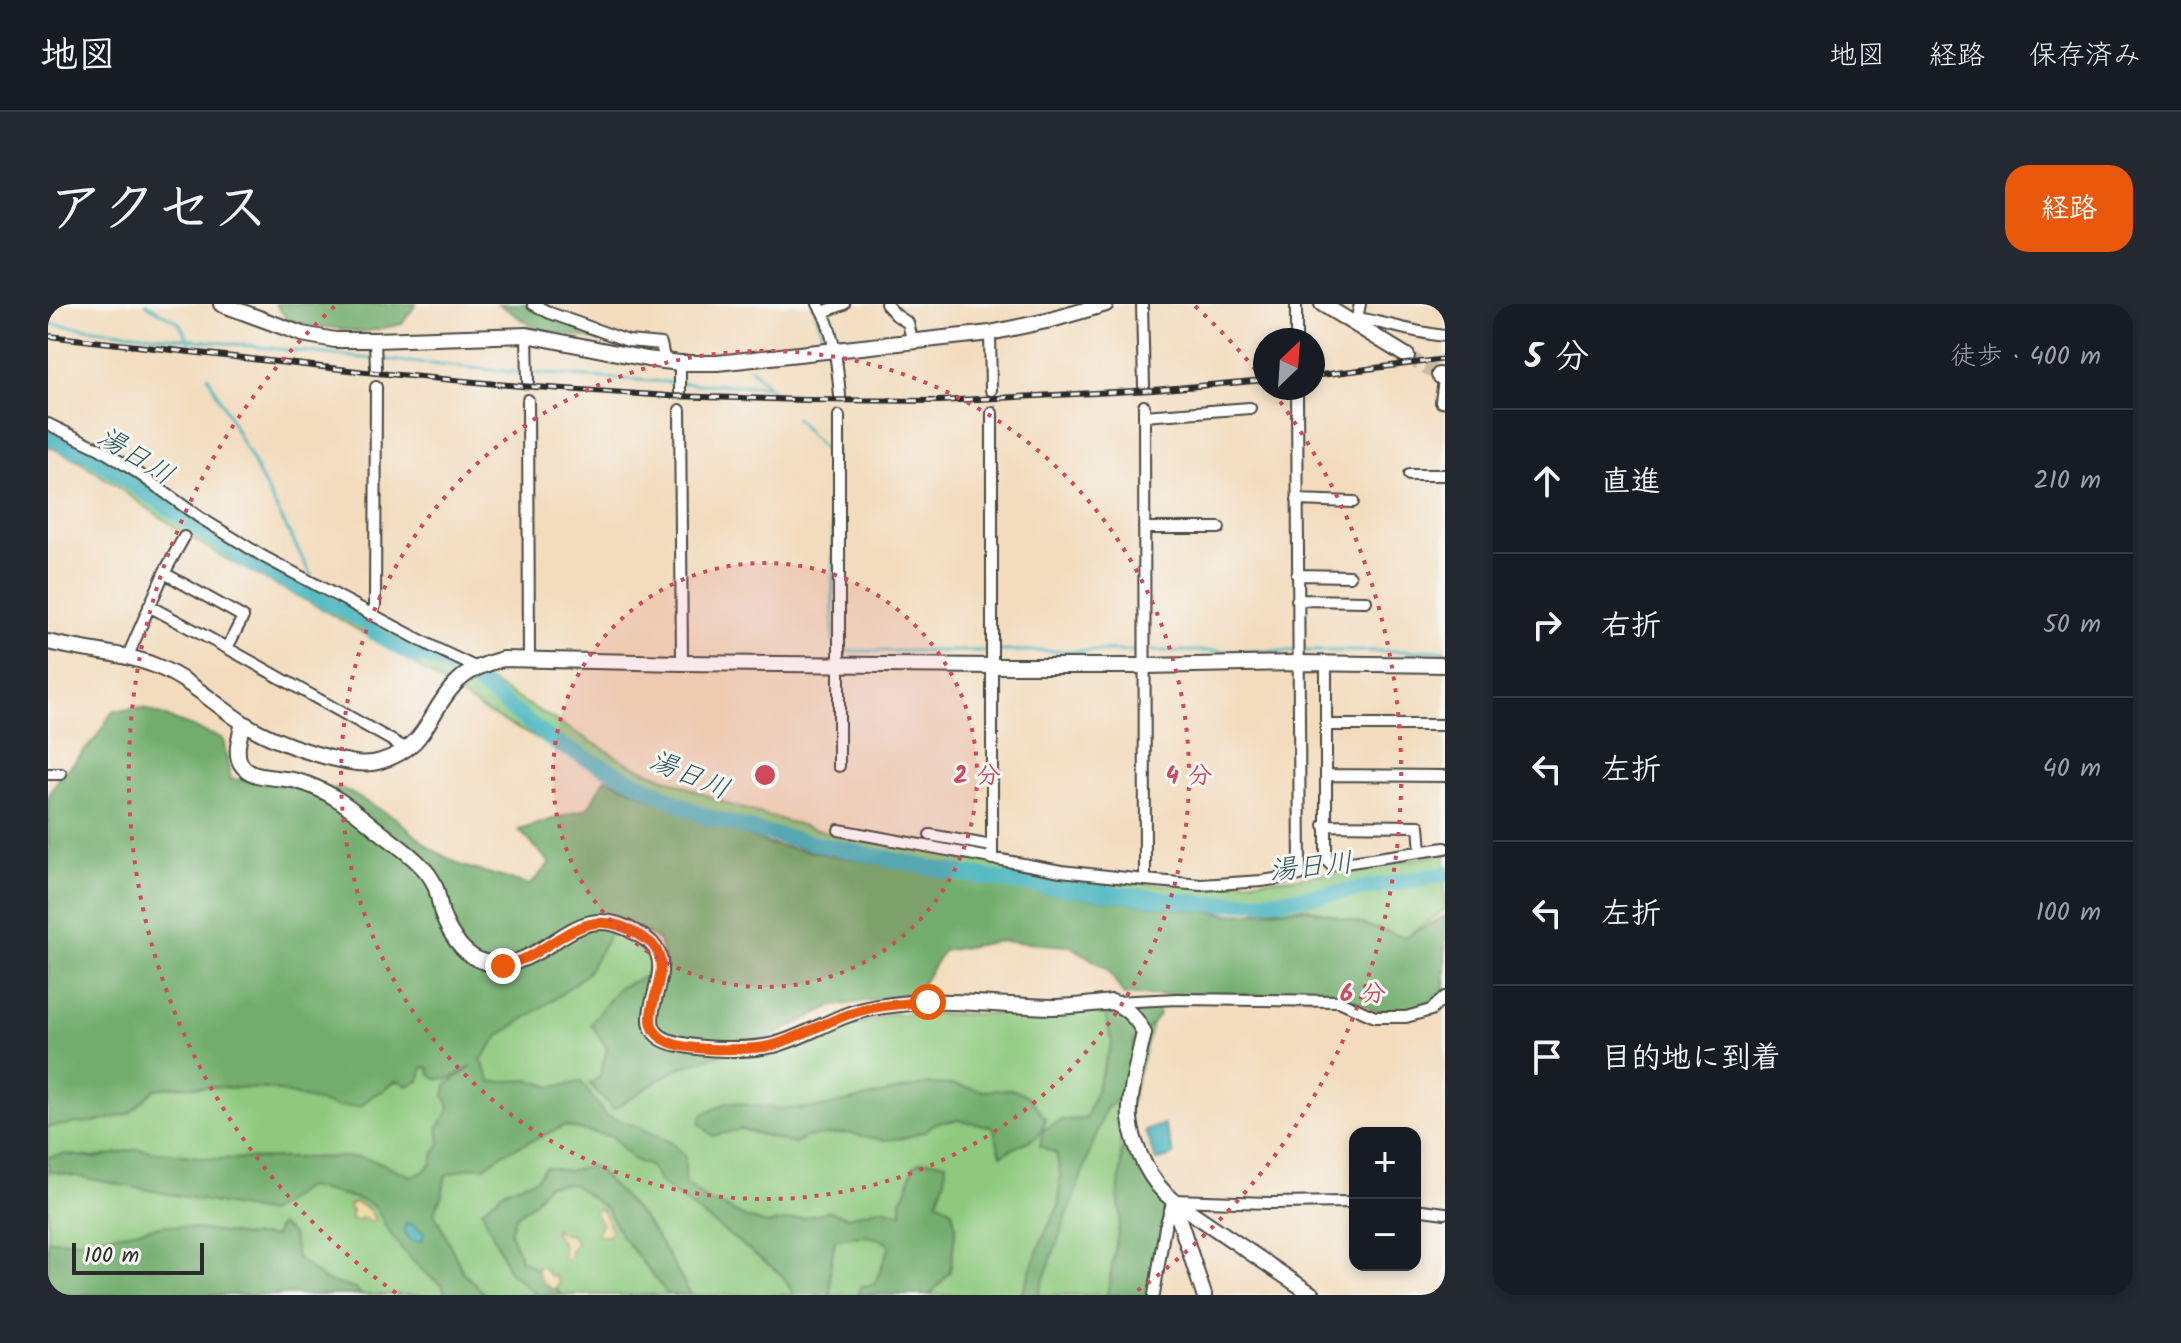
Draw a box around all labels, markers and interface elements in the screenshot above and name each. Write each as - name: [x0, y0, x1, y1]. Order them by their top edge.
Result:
- text: 地図: [40, 27, 116, 87]
- text: 地図: [1829, 34, 1885, 79]
- text: 経路: [1929, 34, 1985, 79]
- text: 保存済み: [2029, 34, 2141, 79]
- button: 経路: [2005, 165, 2133, 252]
- text: アクセス: [48, 166, 269, 256]
- north arrow: [1253, 328, 1325, 400]
- text: 5 分: [1525, 331, 1589, 385]
- text: 徒歩 · 400 m: [1951, 336, 2101, 378]
- water label: 湯日川: [87, 416, 183, 498]
- icon: ahead: [1525, 459, 1569, 503]
- text: 直進: [1601, 459, 1661, 507]
- text: 210 m: [2034, 460, 2101, 502]
- icon: right: [1525, 603, 1569, 647]
- text: 右折: [1601, 603, 1661, 651]
- text: 50 m: [2043, 604, 2101, 646]
- water label: 湯日川: [642, 739, 736, 813]
- icon: left: [1525, 747, 1569, 791]
- text: 左折: [1601, 747, 1661, 795]
- text: 40 m: [2043, 748, 2101, 790]
- text: 2 分: [953, 757, 1001, 796]
- text: 4 分: [1166, 757, 1212, 796]
- centre of rings: [751, 761, 779, 789]
- water label: 湯日川: [1267, 841, 1355, 895]
- icon: left: [1525, 891, 1569, 935]
- text: 左折: [1601, 891, 1661, 939]
- text: 100 m: [2036, 892, 2101, 934]
- route end: [485, 948, 521, 984]
- text: 6 分: [1340, 975, 1386, 1014]
- route start: [910, 984, 946, 1020]
- icon: arrive: [1525, 1035, 1569, 1079]
- text: 目的地に到着: [1601, 1035, 1781, 1083]
- map controls: [1349, 1127, 1421, 1271]
- button: +: [1349, 1127, 1421, 1199]
- button: −: [1349, 1199, 1421, 1271]
- scale bar: [72, 1239, 204, 1275]
- text: 100 m: [84, 1239, 139, 1274]

